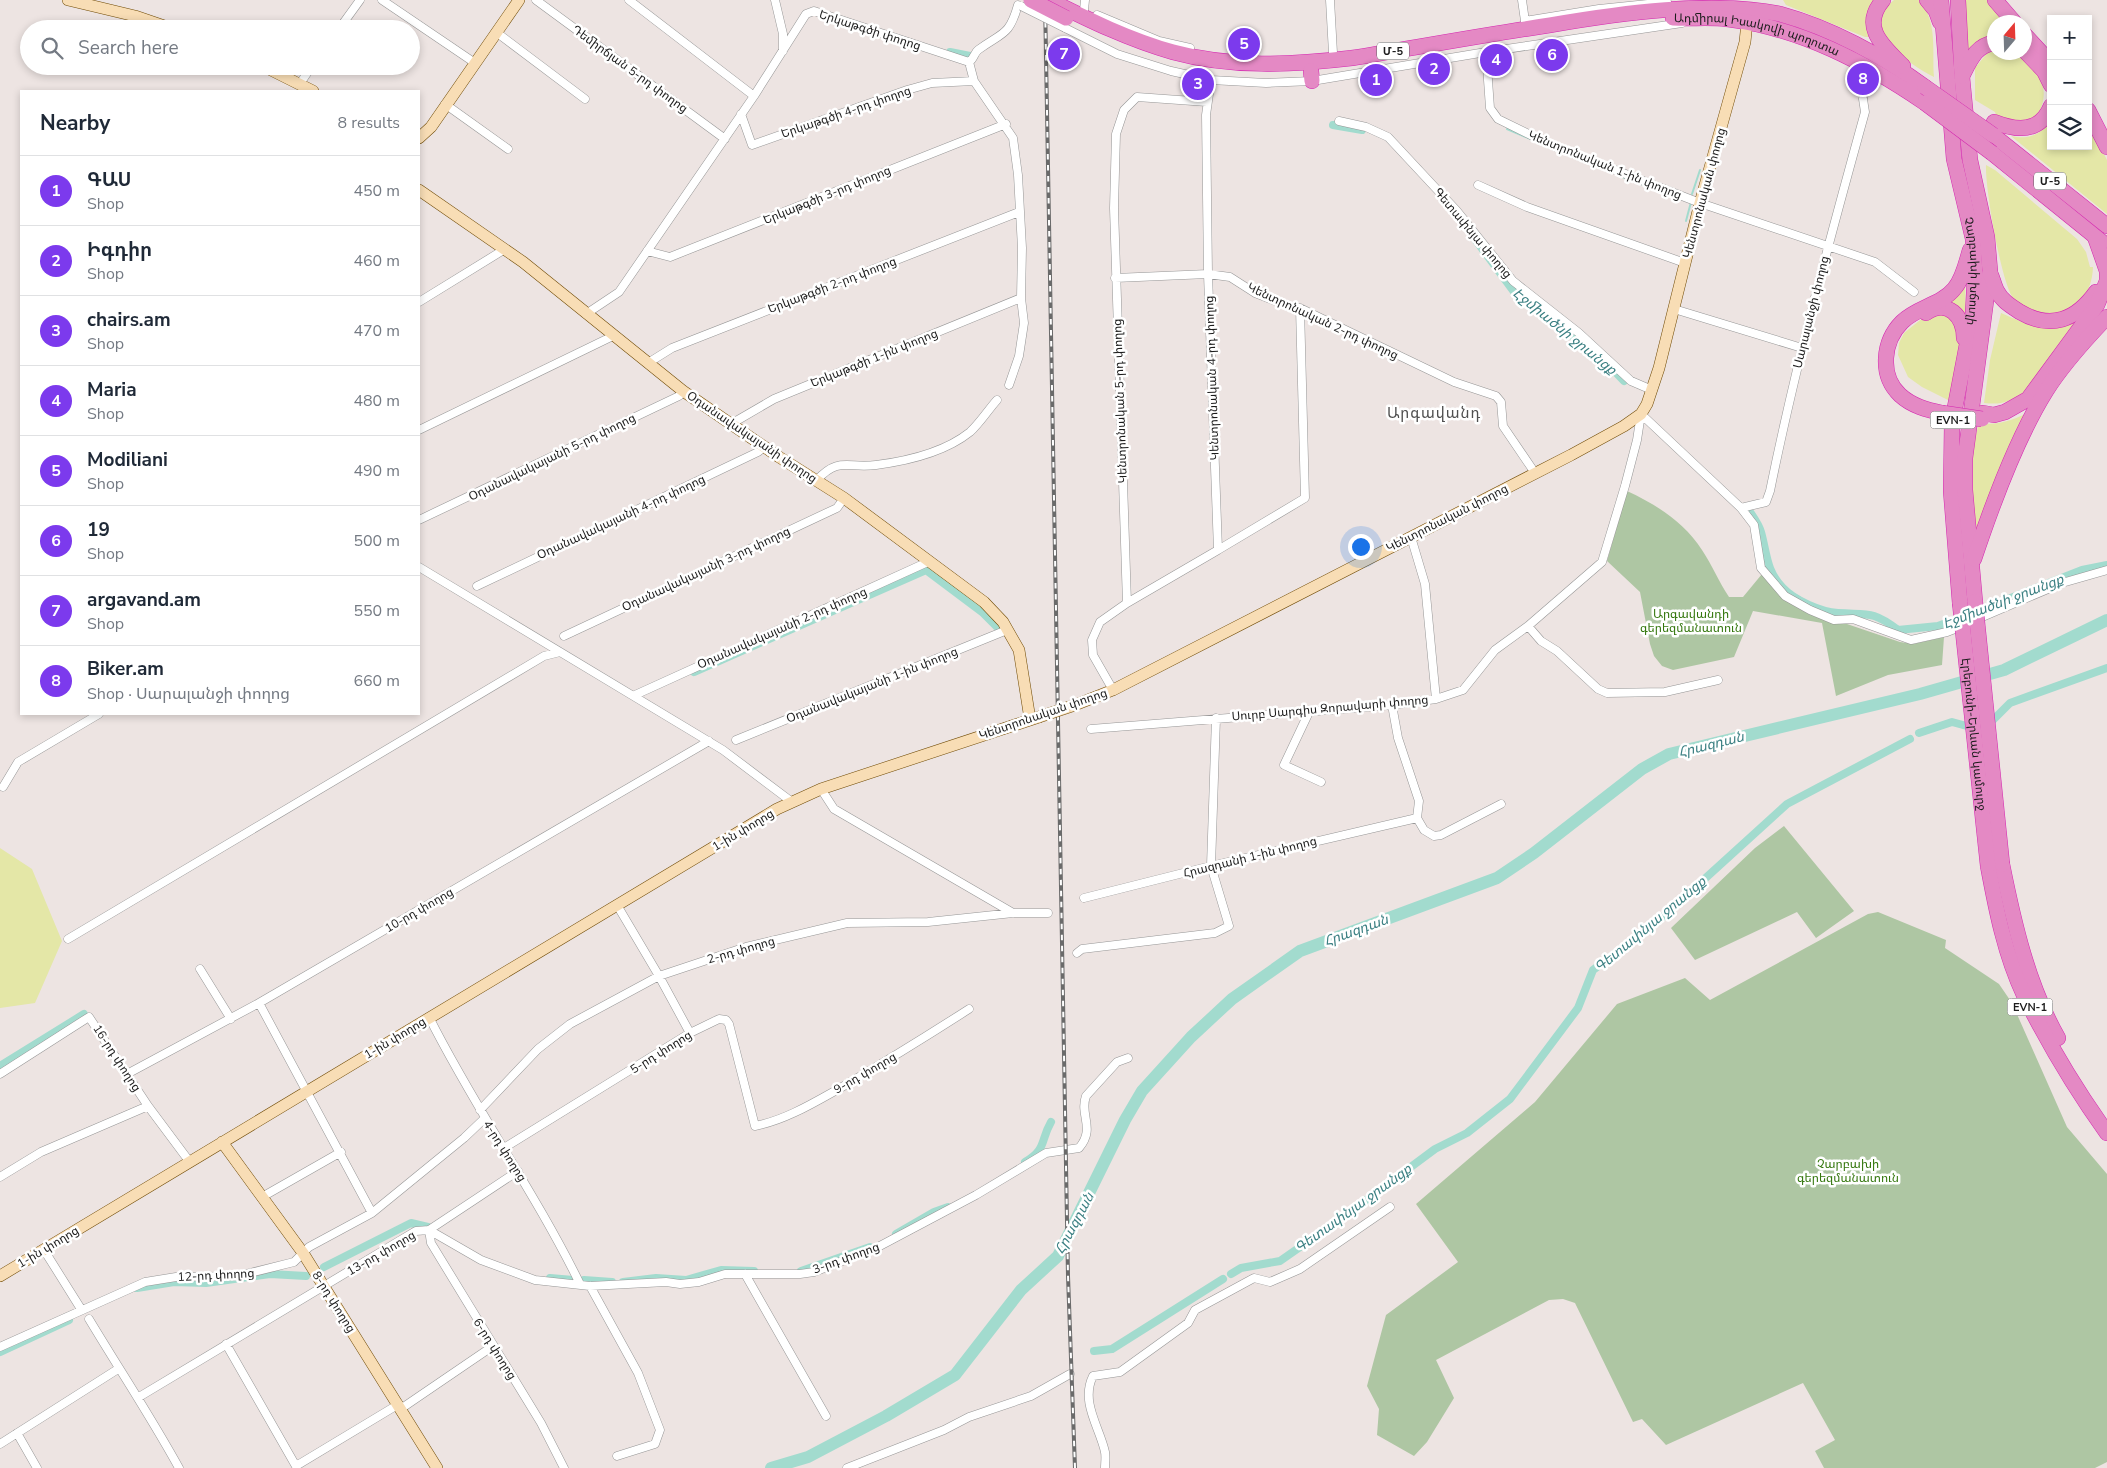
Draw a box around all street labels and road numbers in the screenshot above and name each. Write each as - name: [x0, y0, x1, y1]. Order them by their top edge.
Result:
- street label: Երկաթգծի փողոց: [817, 6, 923, 54]
- street label: Ադմիրալ Իսակովի պողոտա: [1674, 10, 1842, 60]
- street label: Դեմիրճյան 5-րդ փողոց: [569, 22, 691, 116]
- road number: Մ-5: [1377, 42, 1409, 59]
- street label: Երկաթգծի 4-րդ փողոց: [779, 82, 913, 142]
- street label: Կենտրոնական փողոց: [1679, 126, 1729, 260]
- street label: Կենտրոնական 1-ին փողոց: [1526, 127, 1684, 203]
- street label: Երկաթգծի 3-րդ փողոց: [761, 162, 893, 228]
- road number: Մ-5: [2034, 172, 2066, 190]
- street label: Գետափնյա փողոց: [1430, 184, 1516, 282]
- street label: Չարբախի խճուղի: [1960, 216, 1983, 327]
- street label: Երկաթգծի 2-րդ փողոց: [765, 253, 899, 317]
- street label: Սարալանջի փողոց: [1789, 254, 1833, 370]
- street label: Կենտրոնական 2-րդ փողոց: [1245, 279, 1401, 363]
- street label: Կենտրոնական 4-րդ փողոց: [1201, 295, 1223, 461]
- street label: Կենտրոնական 5-րդ փողոց: [1109, 318, 1131, 484]
- street label: Երկաթգծի 1-ին փողոց: [808, 325, 940, 391]
- street label: Օդանավակայանի փողոց: [684, 387, 820, 487]
- street label: Օդանավակայանի 5-րդ փողոց: [466, 409, 638, 505]
- road number: EVN-1: [1930, 412, 1976, 428]
- street label: Օդանավակայանի 4-րդ փողոց: [534, 471, 708, 563]
- street label: Կենտրոնական փողոց: [1383, 480, 1511, 556]
- street label: Օդանավակայանի 3-րդ փողոց: [619, 523, 793, 615]
- street label: Օդանավակայանի 2-րդ փողոց: [695, 583, 869, 673]
- street label: Օդանավակայանի 1-ին փողոց: [784, 643, 960, 727]
- street label: Էրեբունի-Երևան կամուրջ: [1958, 657, 1990, 811]
- street label: Կենտրոնական փողոց: [977, 685, 1109, 743]
- street label: Սուրբ Սարգիս Զորավարի փողոց: [1231, 691, 1429, 725]
- street label: 1-ին փողոց: [709, 805, 777, 855]
- street label: Հրազդանի 1-ին փողոց: [1182, 833, 1318, 881]
- street label: 10-րդ փողոց: [382, 884, 456, 936]
- street label: 2-րդ փողոց: [705, 933, 777, 967]
- road number: EVN-1: [2008, 999, 2052, 1016]
- street label: 1-ին փողոց: [361, 1013, 429, 1063]
- street label: 16-րդ փողոց: [89, 1021, 145, 1095]
- street label: 5-րդ փողոց: [627, 1027, 695, 1077]
- street label: 9-րդ փողոց: [831, 1049, 899, 1097]
- street label: 4-րդ փողոց: [480, 1117, 530, 1185]
- street label: 1-ին փողոց: [14, 1222, 82, 1272]
- street label: 13-րդ փողոց: [344, 1227, 418, 1279]
- street label: 3-րդ փողոց: [810, 1239, 882, 1277]
- street label: 12-րդ փողոց: [177, 1265, 255, 1285]
- street label: 8-րդ փողոց: [309, 1268, 359, 1336]
- street label: 6-րդ փողոց: [470, 1315, 520, 1383]

